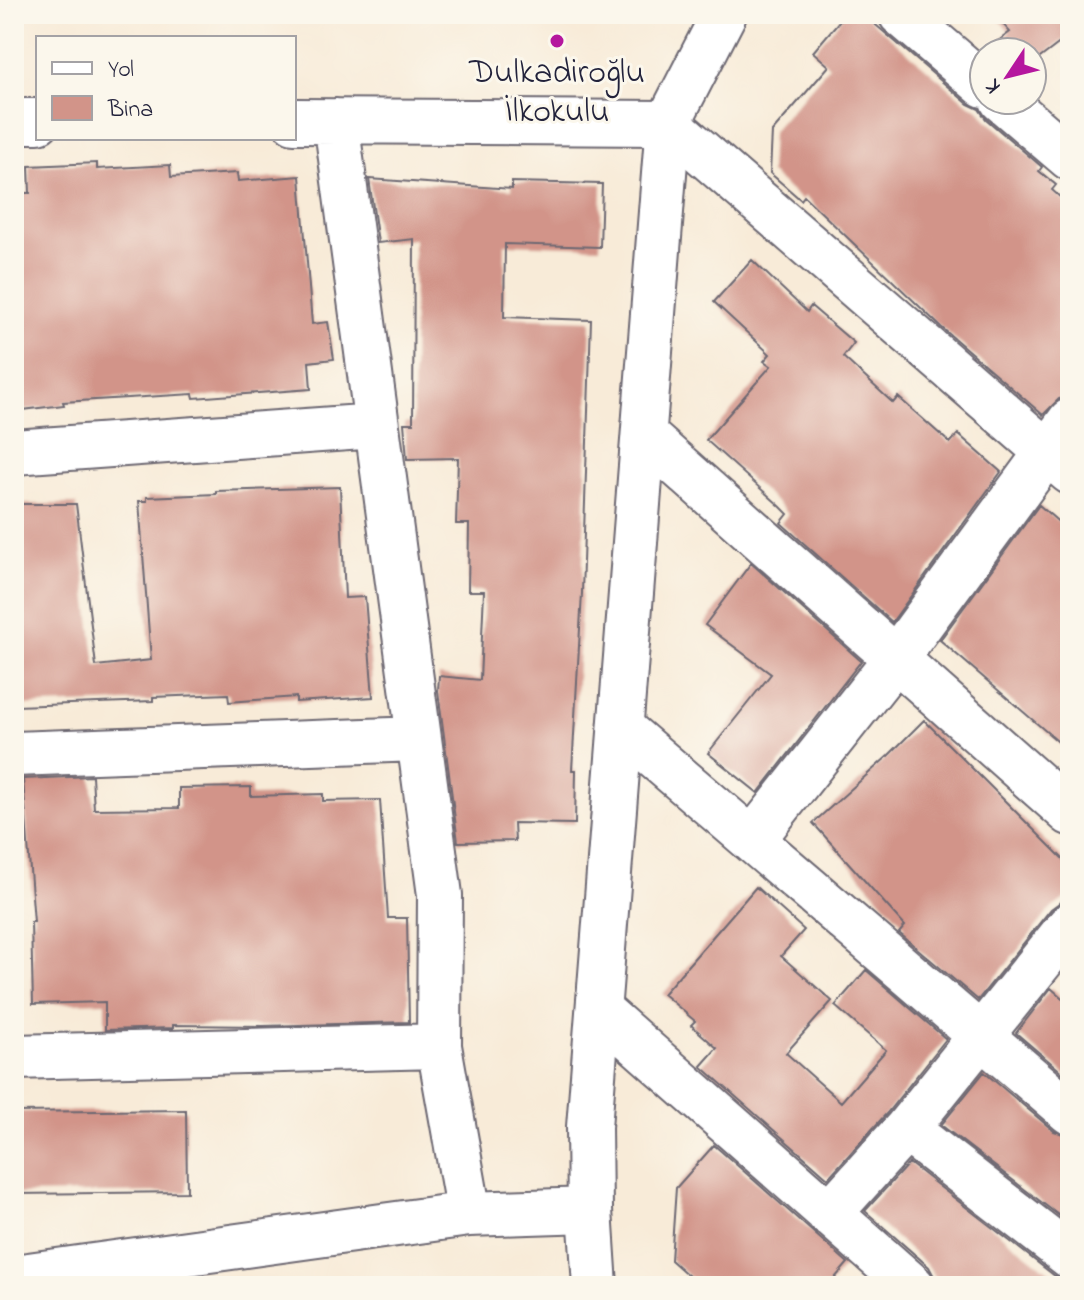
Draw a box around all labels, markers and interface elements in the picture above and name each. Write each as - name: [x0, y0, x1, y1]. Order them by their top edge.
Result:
- marker: Dulkadiroğlu İlkokulu: [548, 32, 566, 50]
- legend: [36, 36, 296, 140]
- north arrow: [968, 36, 1048, 116]
- place label: Dulkadiroğlu İlkokulu: [468, 49, 645, 138]
- text: Yol: [108, 53, 134, 88]
- text: K: [977, 71, 1010, 99]
- text: Bina: [107, 93, 153, 128]

